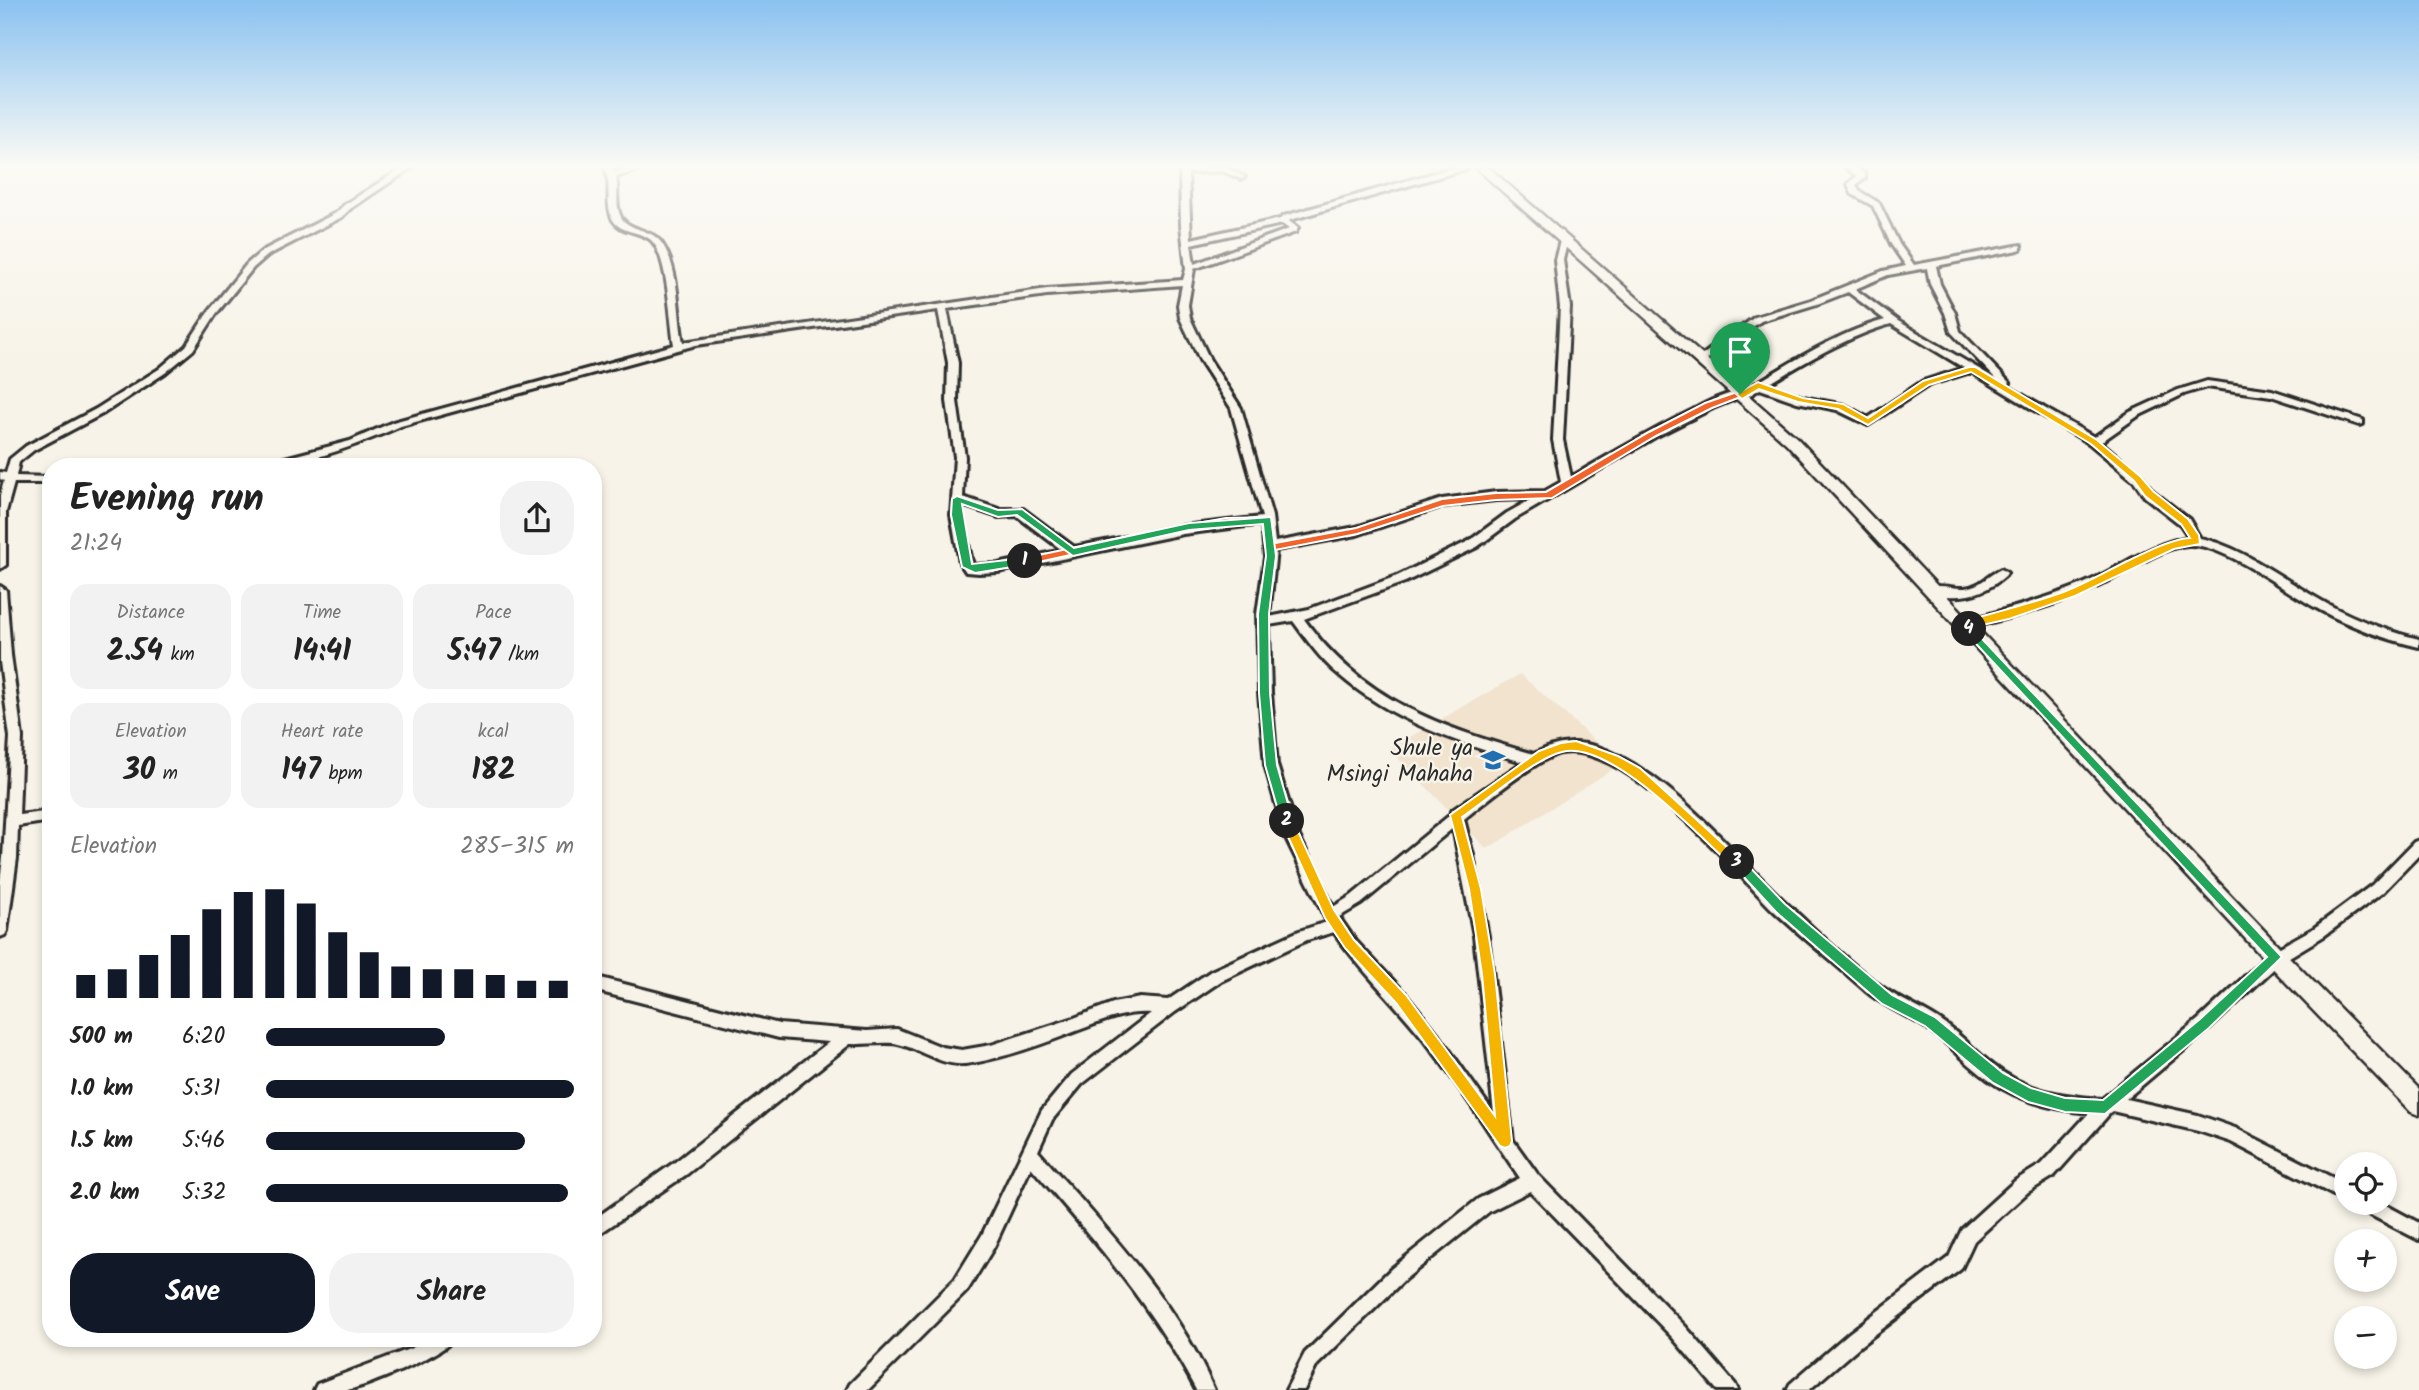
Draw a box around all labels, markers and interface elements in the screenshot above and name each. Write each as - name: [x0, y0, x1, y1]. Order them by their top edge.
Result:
- pin: [1710, 322, 1770, 394]
- icon: arrive: [1721, 333, 1759, 371]
- text: Evening run: [70, 470, 264, 530]
- button: share: [500, 481, 574, 555]
- text: 21:24: [70, 526, 122, 562]
- pin: 1: [1007, 544, 1042, 578]
- text: 1: [1022, 545, 1027, 575]
- text: Distance: [117, 598, 185, 628]
- text: Time: [303, 598, 341, 628]
- text: Pace: [475, 598, 511, 628]
- pin: 4: [1952, 612, 1986, 646]
- text: 4: [1963, 613, 1974, 643]
- text: 2.54: [107, 628, 163, 676]
- text: 14:41: [293, 628, 351, 676]
- text: 5:47: [448, 628, 501, 676]
- text: km: [163, 640, 195, 670]
- text: /km: [501, 640, 539, 670]
- text: Elevation: [115, 717, 187, 747]
- text: Heart rate: [281, 717, 363, 747]
- text: kcal: [478, 717, 509, 747]
- place label: Shule ya Msingi Mahaha: [1327, 731, 1473, 793]
- school or university icon: Shule ya Msingi Mahaha: [1479, 746, 1507, 774]
- text: 30: [123, 747, 155, 795]
- text: 147: [281, 747, 321, 795]
- text: 182: [471, 747, 515, 795]
- text: m: [155, 759, 178, 789]
- text: bpm: [321, 759, 363, 789]
- pin: 2: [1270, 804, 1304, 838]
- text: 2: [1281, 805, 1292, 835]
- text: Elevation: [70, 829, 157, 865]
- text: 285–315 m: [460, 829, 574, 865]
- pin: 3: [1720, 844, 1754, 880]
- text: 3: [1731, 846, 1742, 876]
- text: 500 m: [70, 1019, 133, 1055]
- text: 6:20: [182, 1019, 225, 1055]
- text: 1.0 km: [70, 1071, 133, 1107]
- text: 5:31: [182, 1071, 220, 1107]
- text: 1.5 km: [70, 1123, 133, 1159]
- text: 5:46: [182, 1123, 225, 1159]
- map controls: [2334, 1152, 2397, 1369]
- button: locate: [2334, 1152, 2397, 1215]
- text: 2.0 km: [70, 1175, 140, 1211]
- text: 5:32: [182, 1175, 227, 1211]
- button: +: [2334, 1229, 2397, 1292]
- button: Save: [70, 1253, 315, 1333]
- button: Share: [329, 1253, 574, 1333]
- button: −: [2334, 1306, 2397, 1369]

